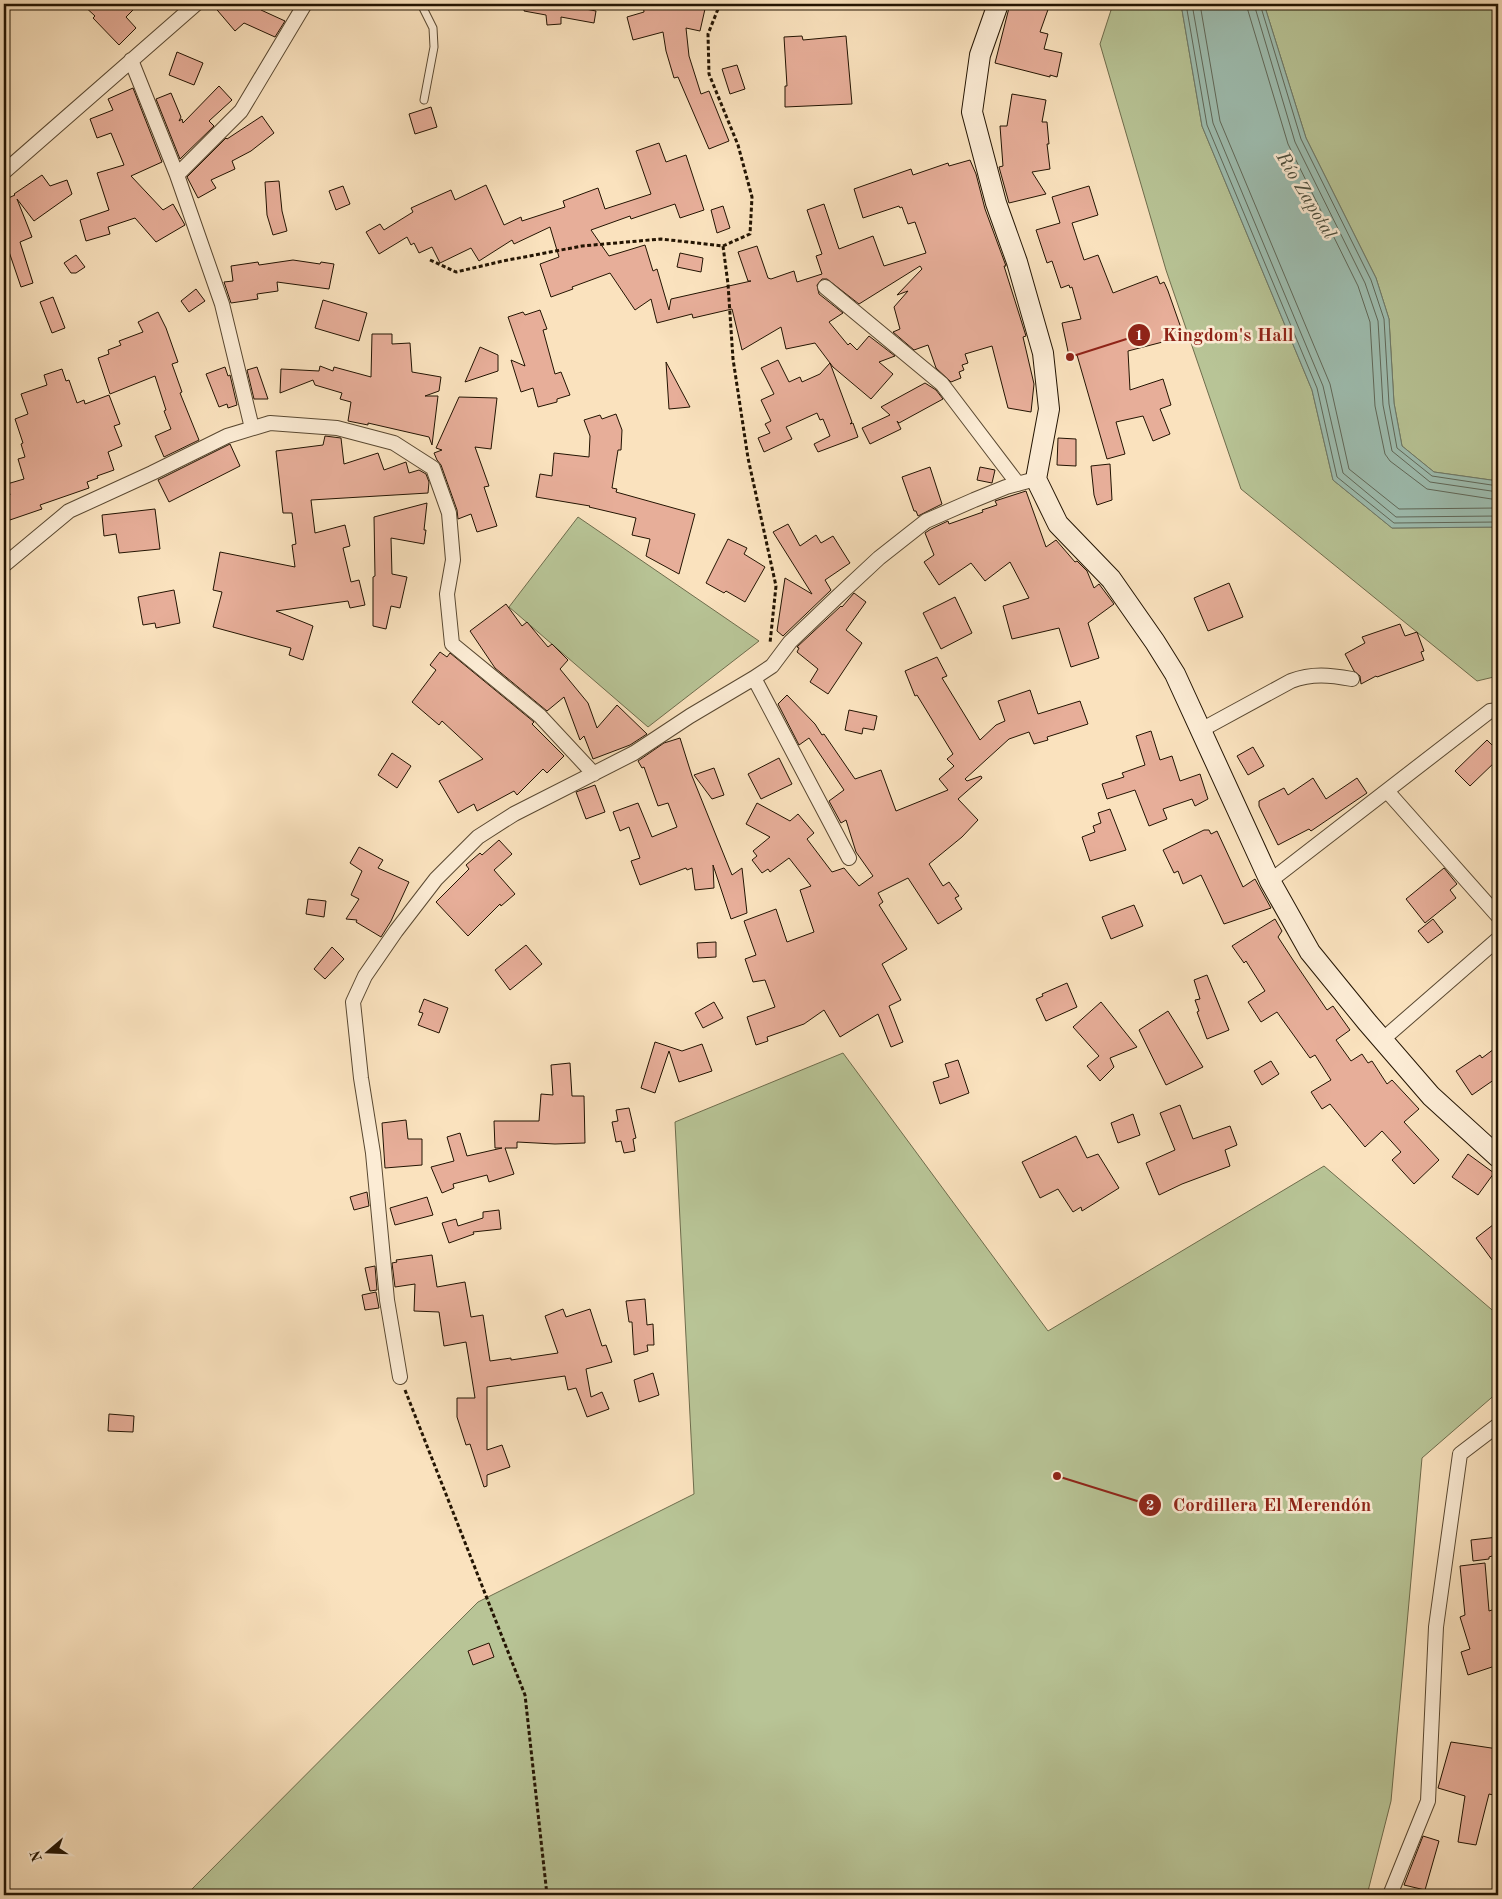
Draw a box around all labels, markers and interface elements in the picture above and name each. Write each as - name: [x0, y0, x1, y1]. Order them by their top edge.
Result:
- water label: Río Zapotal: [1271, 148, 1339, 243]
- callout: Kingdom's Hall: [1127, 318, 1303, 352]
- text: Kingdom's Hall: [1162, 327, 1294, 346]
- text: 1: [1135, 329, 1143, 344]
- callout: Cordillera El Merendón: [1137, 1488, 1381, 1522]
- text: Cordillera El Merendón: [1173, 1497, 1371, 1516]
- text: 2: [1146, 1499, 1154, 1514]
- north arrow: [22, 1826, 72, 1876]
- text: N: [28, 1848, 45, 1863]

